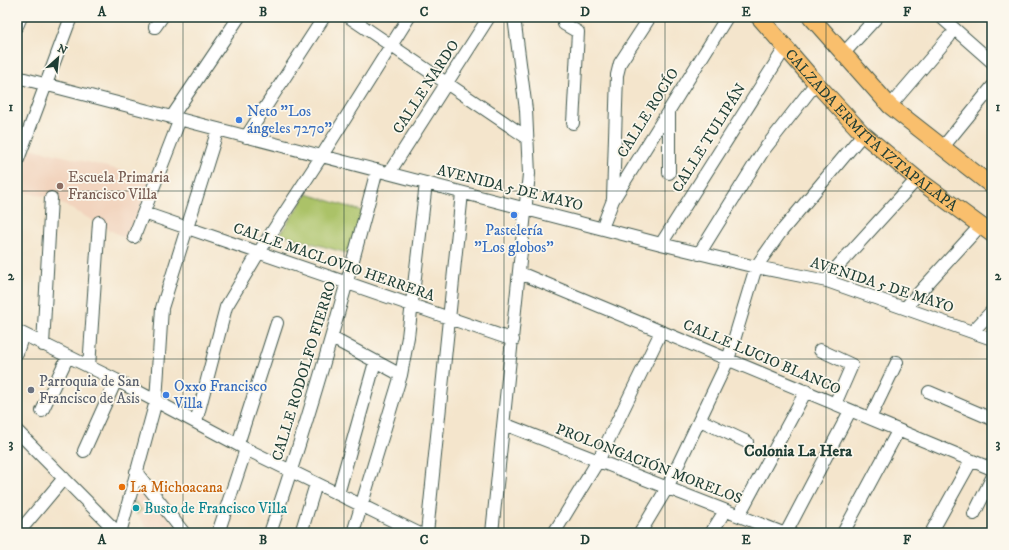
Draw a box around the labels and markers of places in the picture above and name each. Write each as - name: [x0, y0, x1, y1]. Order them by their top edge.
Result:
- place label: Neto "Los ángeles 7270": [247, 102, 332, 138]
- marker: Neto "Los ángeles 7270": [234, 115, 244, 125]
- place label: Escuela Primaria Francisco Villa: [68, 168, 170, 204]
- marker: Escuela Primaria Francisco Villa: [55, 181, 65, 191]
- marker: Pastelería "Los globos": [509, 210, 519, 220]
- place label: Pastelería "Los globos": [474, 221, 554, 257]
- place label: Parroquia de San Francisco de Asis: [39, 372, 140, 408]
- place label: Oxxo Francisco Villa: [173, 377, 267, 413]
- marker: Parroquia de San Francisco de Asis: [26, 385, 36, 395]
- marker: Oxxo Francisco Villa: [161, 390, 171, 400]
- place label: La Michoacana: [130, 478, 224, 497]
- marker: La Michoacana: [117, 482, 127, 492]
- place label: Busto de Francisco Villa: [144, 499, 288, 518]
- marker: Busto de Francisco Villa: [131, 503, 141, 513]

